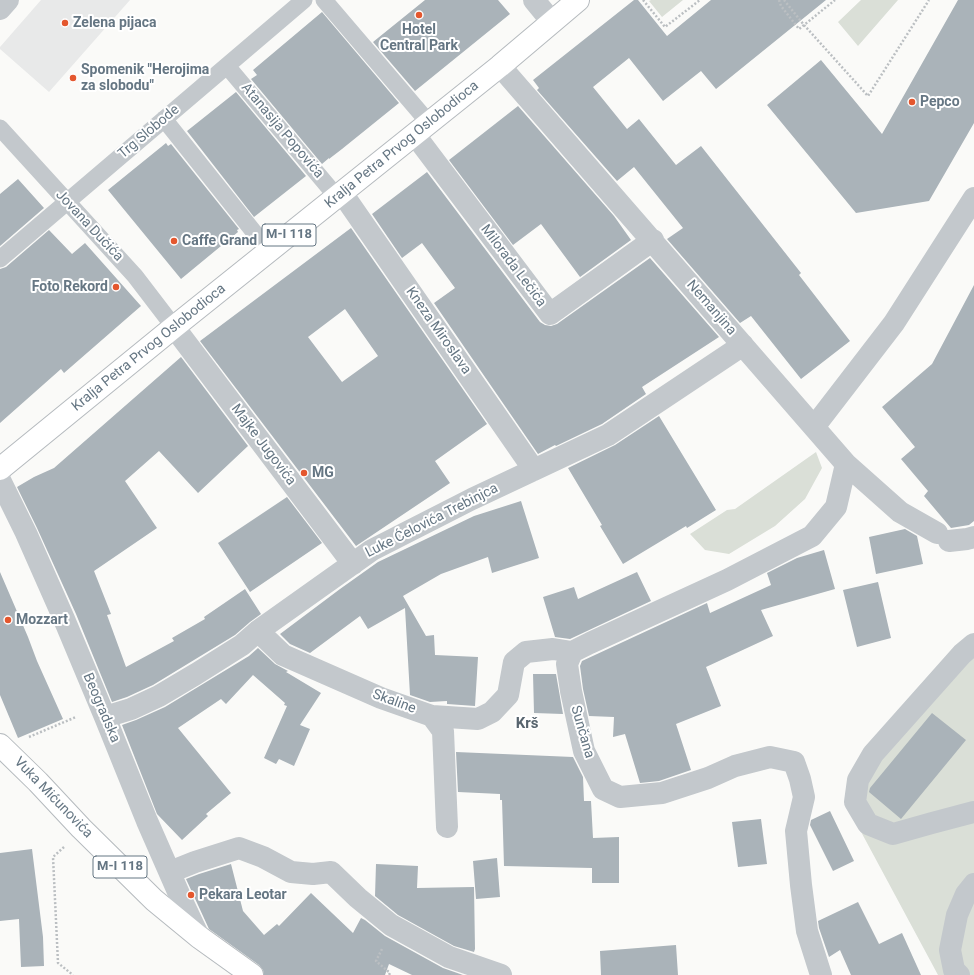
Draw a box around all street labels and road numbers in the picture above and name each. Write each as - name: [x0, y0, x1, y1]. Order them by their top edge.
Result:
- street label: Kralja Petra Prvog Oslobodioca: [322, 78, 482, 212]
- street label: Atanasija Popovića: [237, 80, 327, 182]
- street label: Trg Slobode: [115, 102, 183, 162]
- street label: Jovana Dučića: [52, 187, 126, 265]
- street label: Milorada Lečića: [477, 222, 549, 310]
- road number: M-I 118: [262, 224, 316, 246]
- street label: Nemanjina: [683, 277, 739, 339]
- street label: Kralja Petra Prvog Oslobodioca: [69, 281, 229, 415]
- street label: Kneza Miroslava: [402, 284, 474, 378]
- street label: Majke Jugovića: [227, 401, 299, 489]
- street label: Luke Ćelovića Trebinjca: [363, 480, 501, 562]
- street label: Beogradska: [79, 671, 123, 745]
- street label: Skaline: [370, 686, 418, 718]
- street label: Sunčana: [566, 704, 598, 760]
- street label: Vuka Mićunovića: [10, 754, 96, 842]
- road number: M-I 118: [93, 856, 147, 878]

